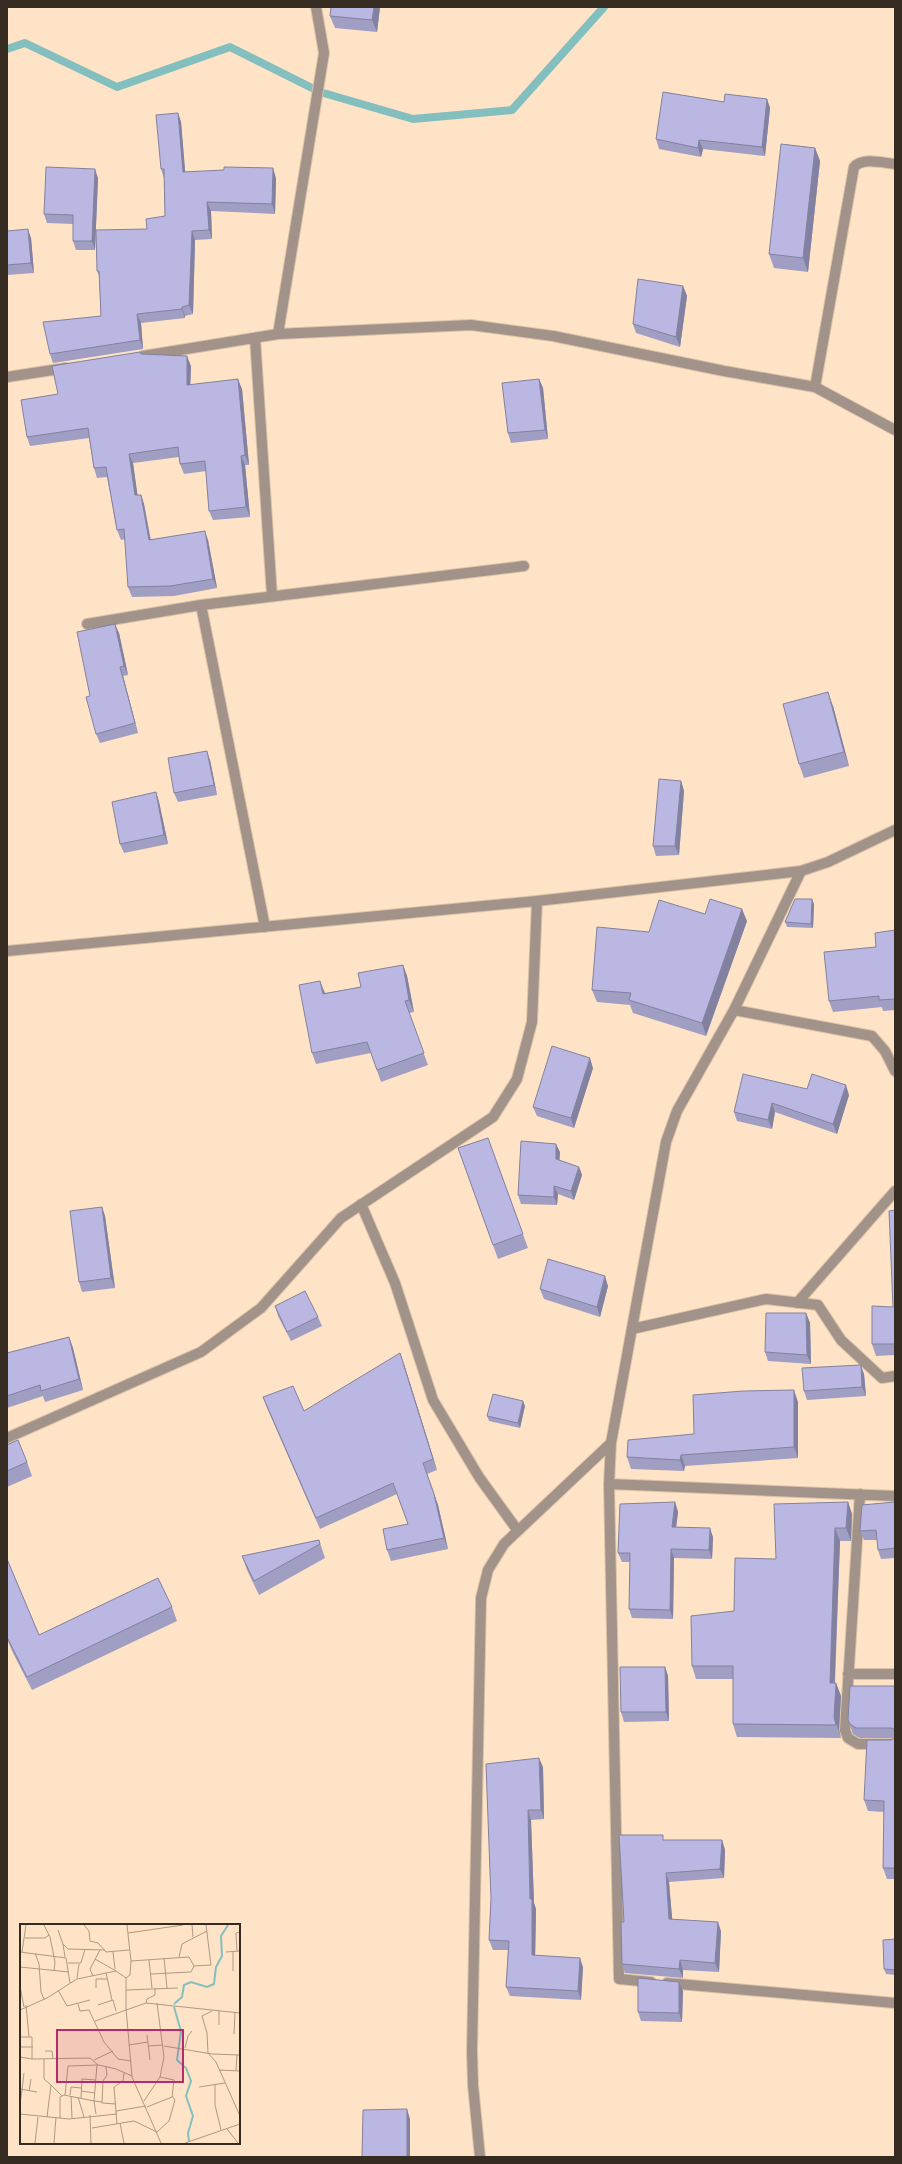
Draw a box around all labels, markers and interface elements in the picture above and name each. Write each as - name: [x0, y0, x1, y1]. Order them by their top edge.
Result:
- inset map: [20, 1924, 240, 2144]

